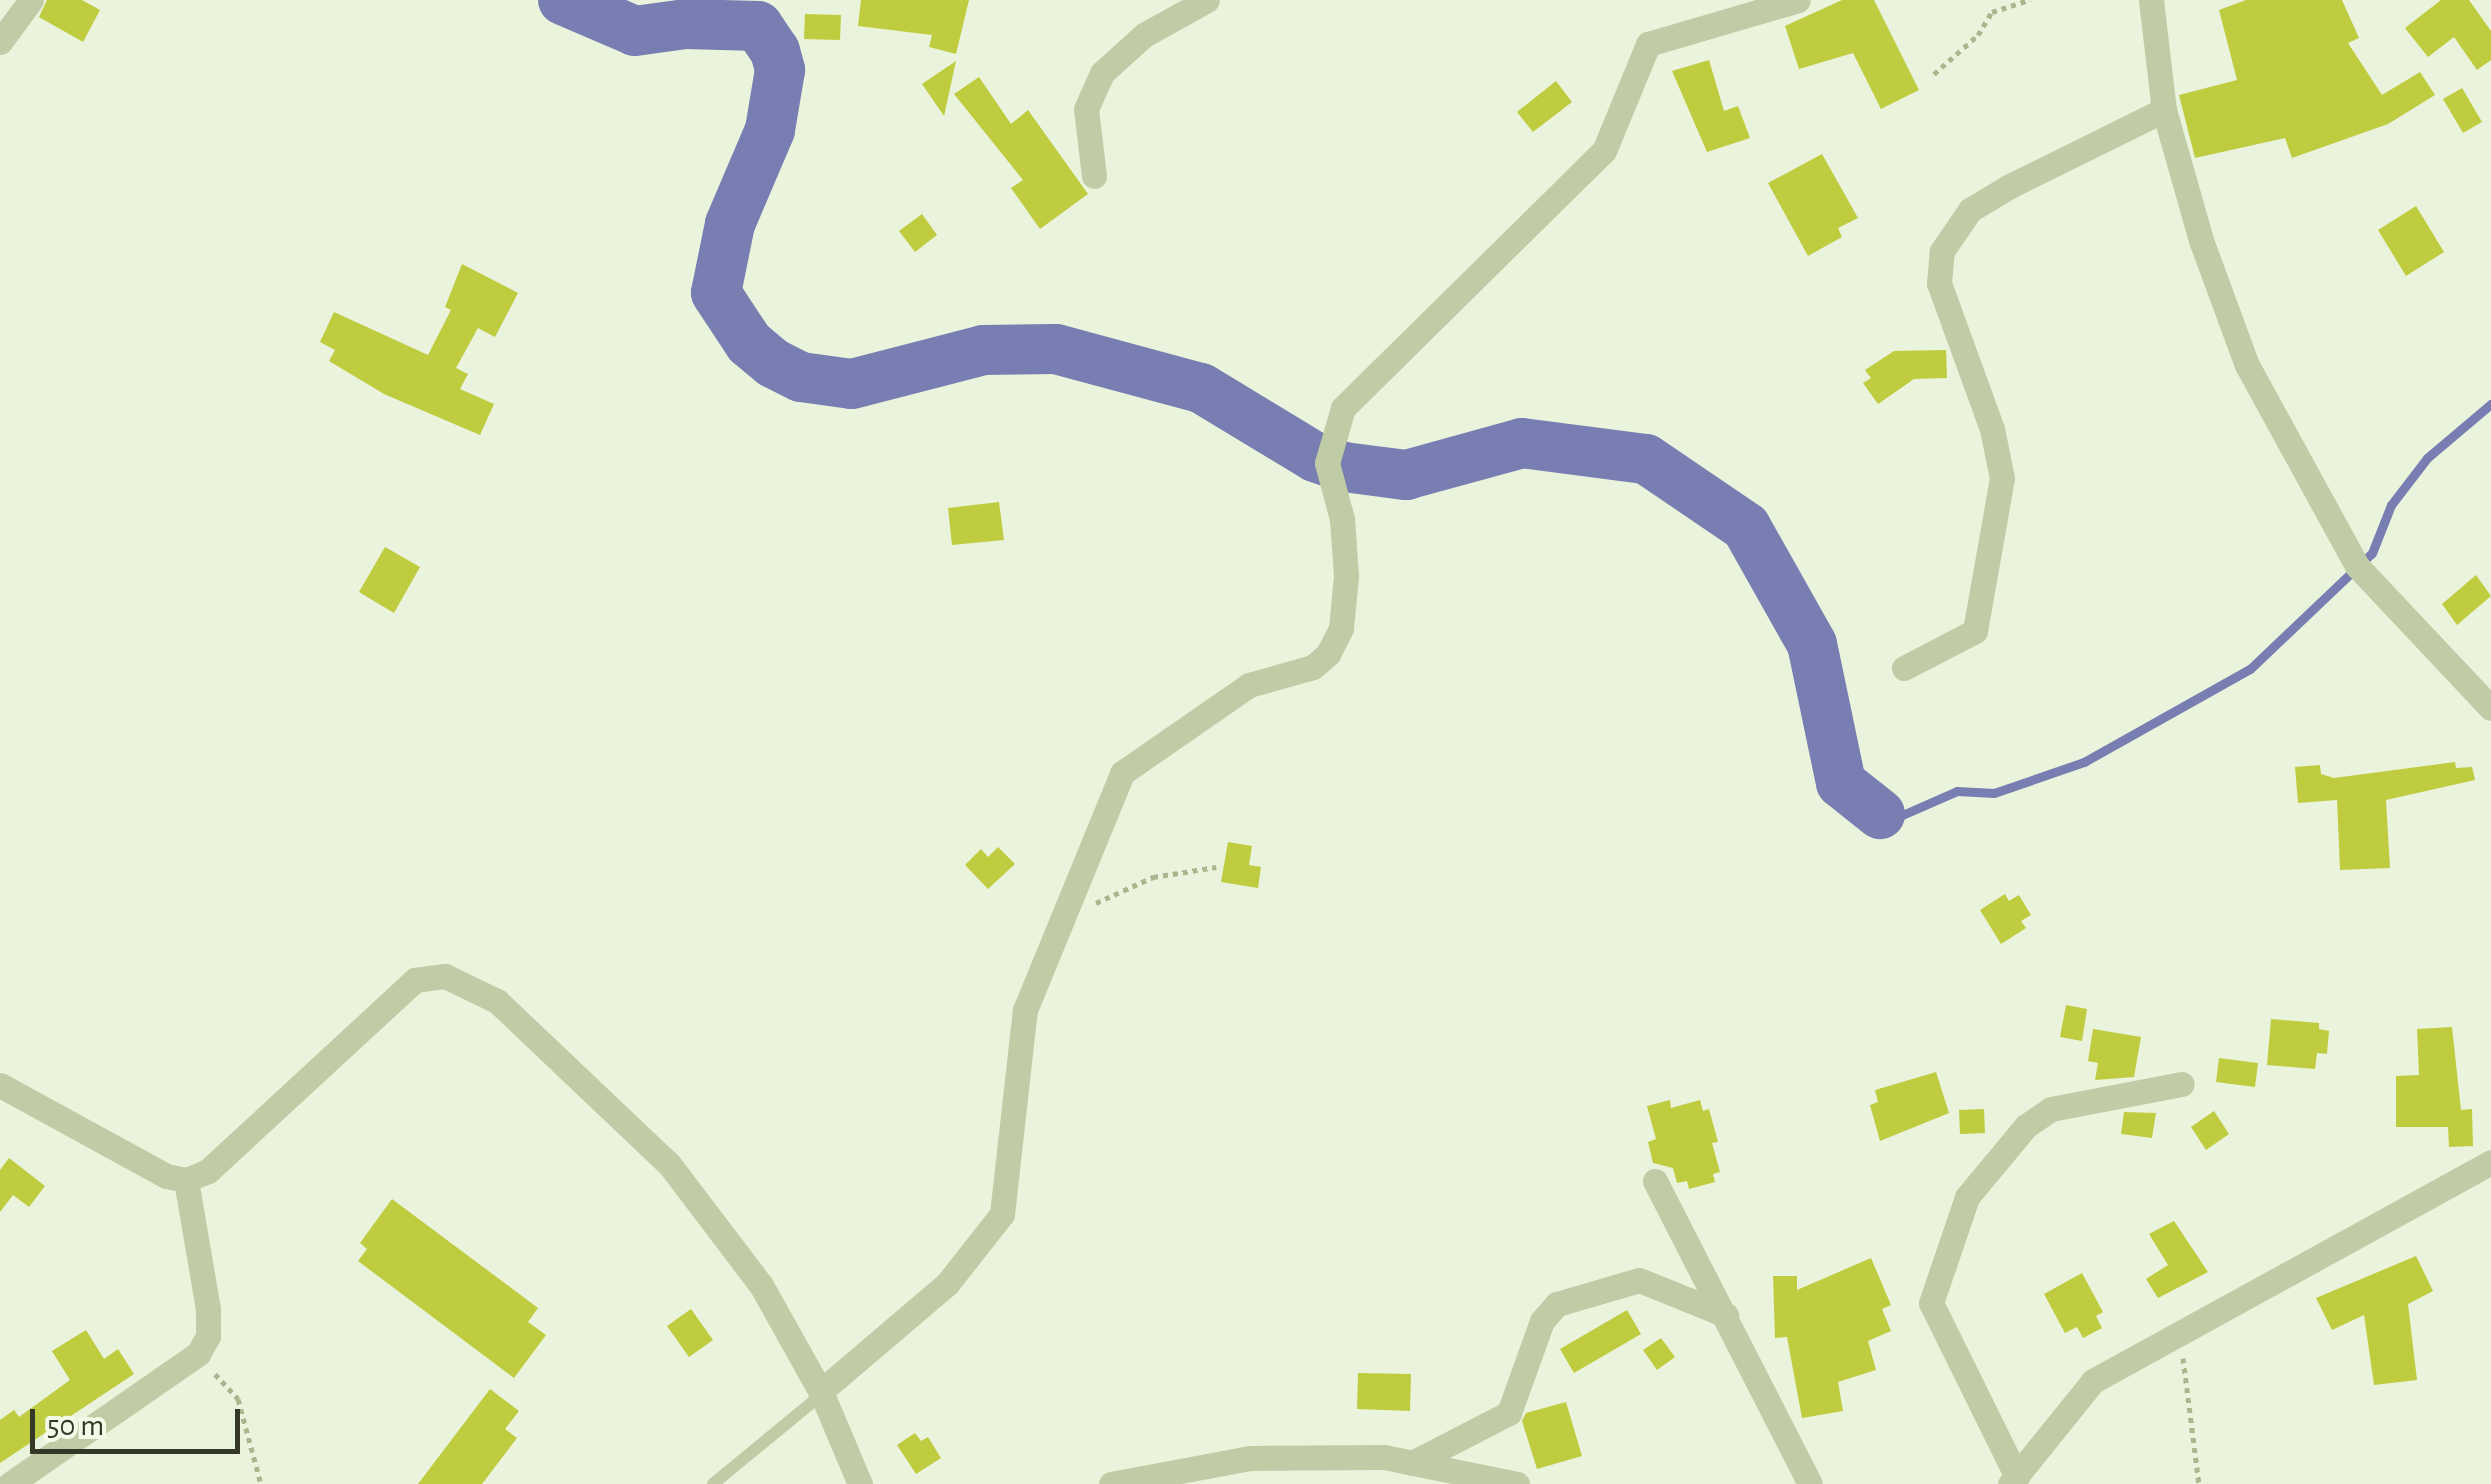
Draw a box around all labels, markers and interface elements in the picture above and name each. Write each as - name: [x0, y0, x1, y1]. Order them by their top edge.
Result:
- scale bar: [35, 1389, 245, 1451]
- text: 50 m: [47, 1411, 104, 1441]

